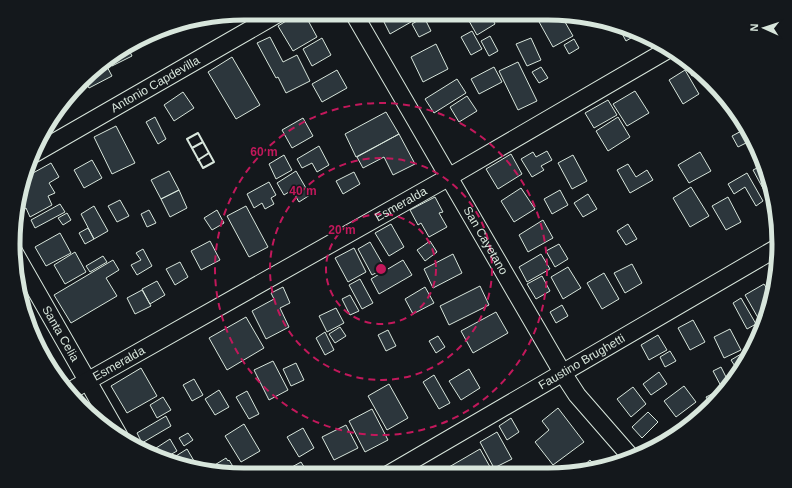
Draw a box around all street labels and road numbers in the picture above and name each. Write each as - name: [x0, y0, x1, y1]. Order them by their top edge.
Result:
- street label: Antonio Capdevilla: [108, 53, 202, 115]
- street label: Esmeralda: [372, 184, 430, 224]
- street label: San Cayetano: [460, 204, 511, 277]
- street label: Santa Celia: [39, 303, 82, 364]
- street label: Faustino Brughetti: [536, 331, 627, 392]
- street label: Esmeralda: [90, 343, 147, 384]

